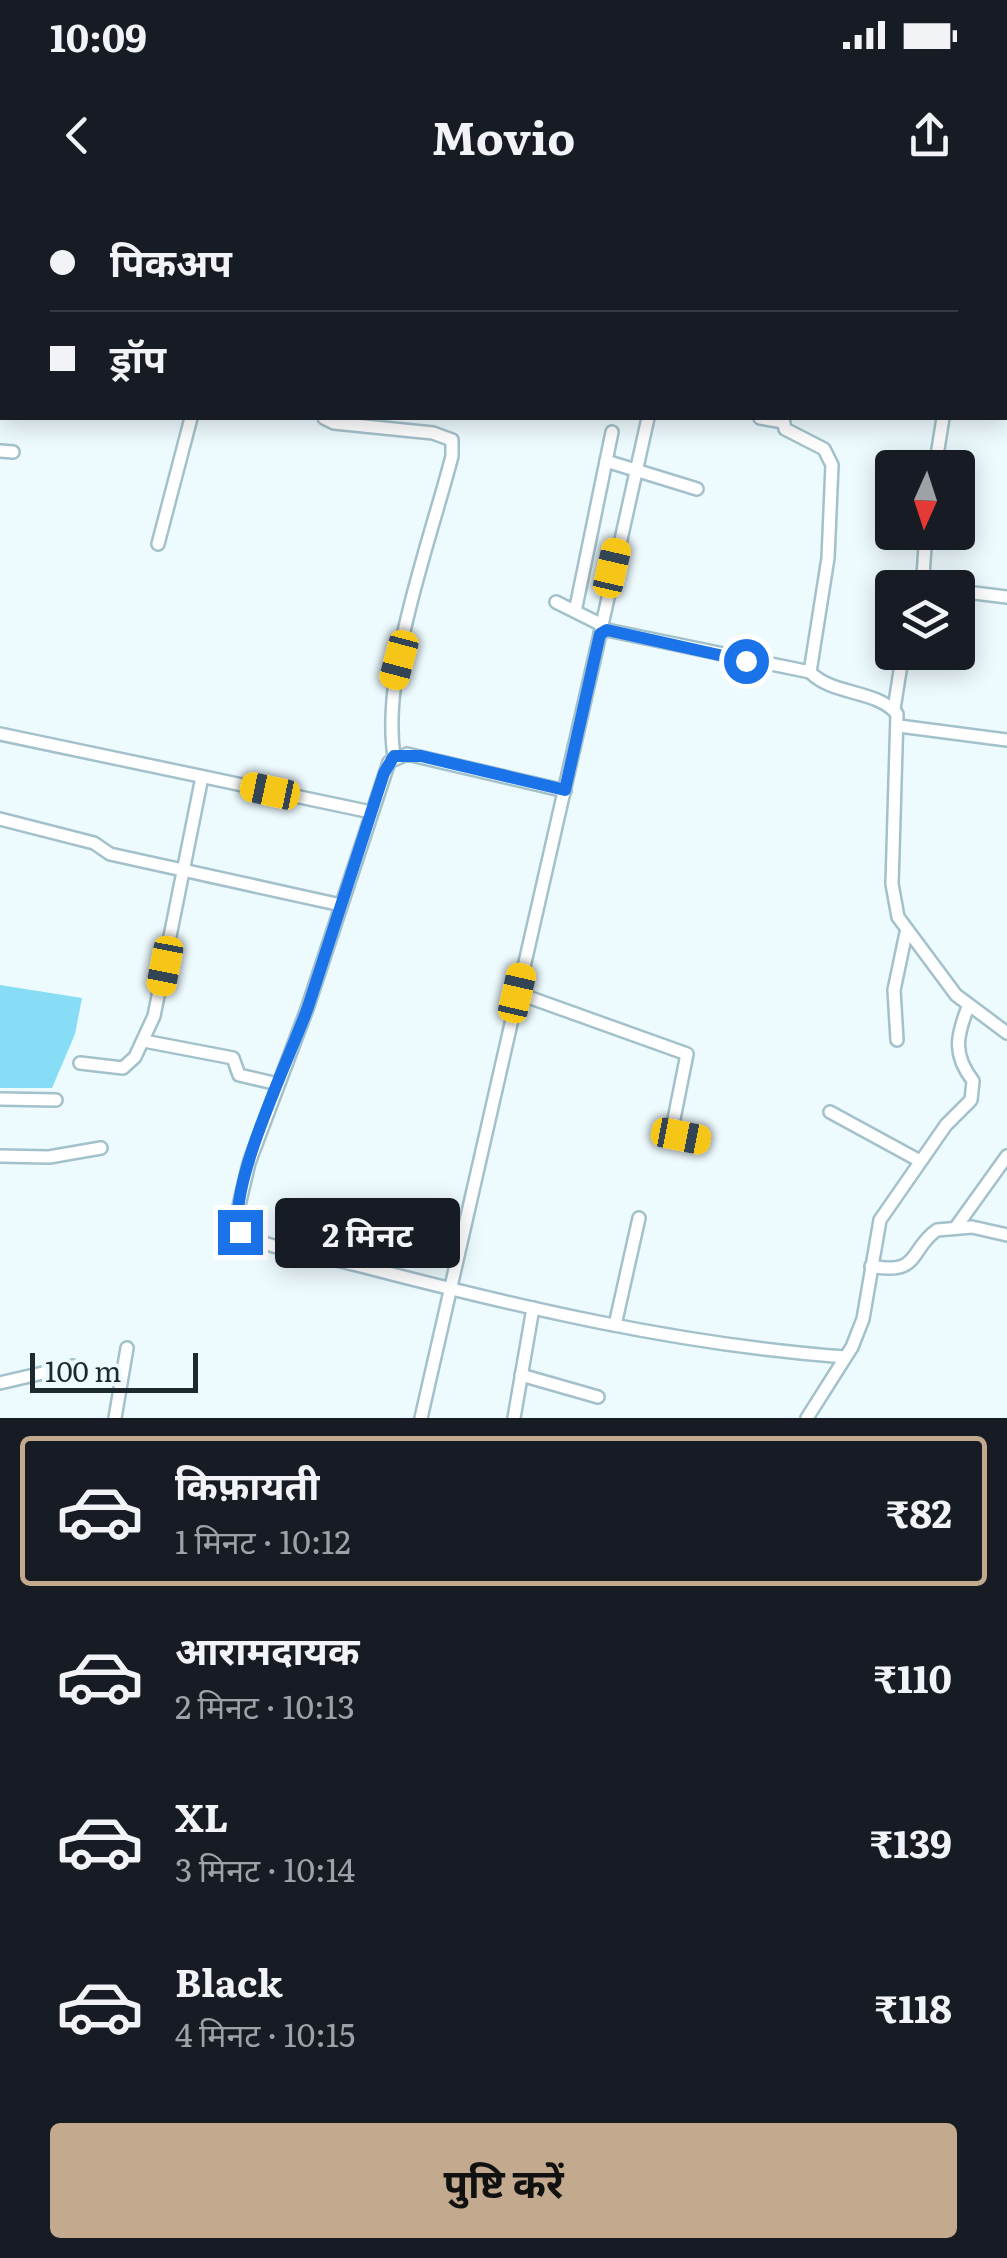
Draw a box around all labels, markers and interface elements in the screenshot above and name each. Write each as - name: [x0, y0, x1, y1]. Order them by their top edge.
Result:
- text: 10:09: [50, 7, 147, 64]
- text: Movio: [432, 102, 575, 169]
- icon: back: [50, 108, 105, 163]
- icon: share: [902, 108, 957, 163]
- text: पिकअप: [110, 232, 232, 289]
- text: ड्रॉप: [110, 328, 166, 385]
- north arrow: [875, 450, 975, 550]
- map controls: [875, 450, 975, 670]
- car: [591, 535, 633, 601]
- button: layers: [875, 570, 975, 670]
- car: [377, 627, 421, 693]
- route start: [724, 639, 769, 684]
- car: [238, 770, 302, 812]
- car: [145, 934, 185, 998]
- car: [496, 960, 538, 1026]
- car: [649, 1116, 713, 1156]
- callout: 2 मिनट: [275, 1197, 460, 1267]
- text: 2 मिनट: [322, 1209, 413, 1257]
- route end: [218, 1210, 263, 1255]
- scale bar: [30, 1348, 198, 1392]
- text: 100 m: [45, 1349, 122, 1391]
- text: किफ़ायती: [175, 1455, 319, 1512]
- icon: car: [55, 1466, 145, 1556]
- text: ₹82: [886, 1483, 952, 1540]
- text: 1 मिनट · 10:12: [175, 1516, 351, 1564]
- text: आरामदायक: [175, 1620, 359, 1677]
- icon: car: [55, 1631, 145, 1721]
- text: ₹110: [874, 1648, 952, 1705]
- text: 2 मिनट · 10:13: [175, 1681, 355, 1729]
- text: XL: [175, 1787, 228, 1844]
- icon: car: [55, 1796, 145, 1886]
- text: ₹139: [870, 1813, 952, 1870]
- text: 3 मिनट · 10:14: [175, 1844, 355, 1892]
- text: Black: [175, 1952, 283, 2009]
- icon: car: [55, 1961, 145, 2051]
- text: ₹118: [875, 1978, 952, 2035]
- text: 4 मिनट · 10:15: [175, 2009, 355, 2057]
- button: पुष्टि करें: [50, 2123, 957, 2238]

